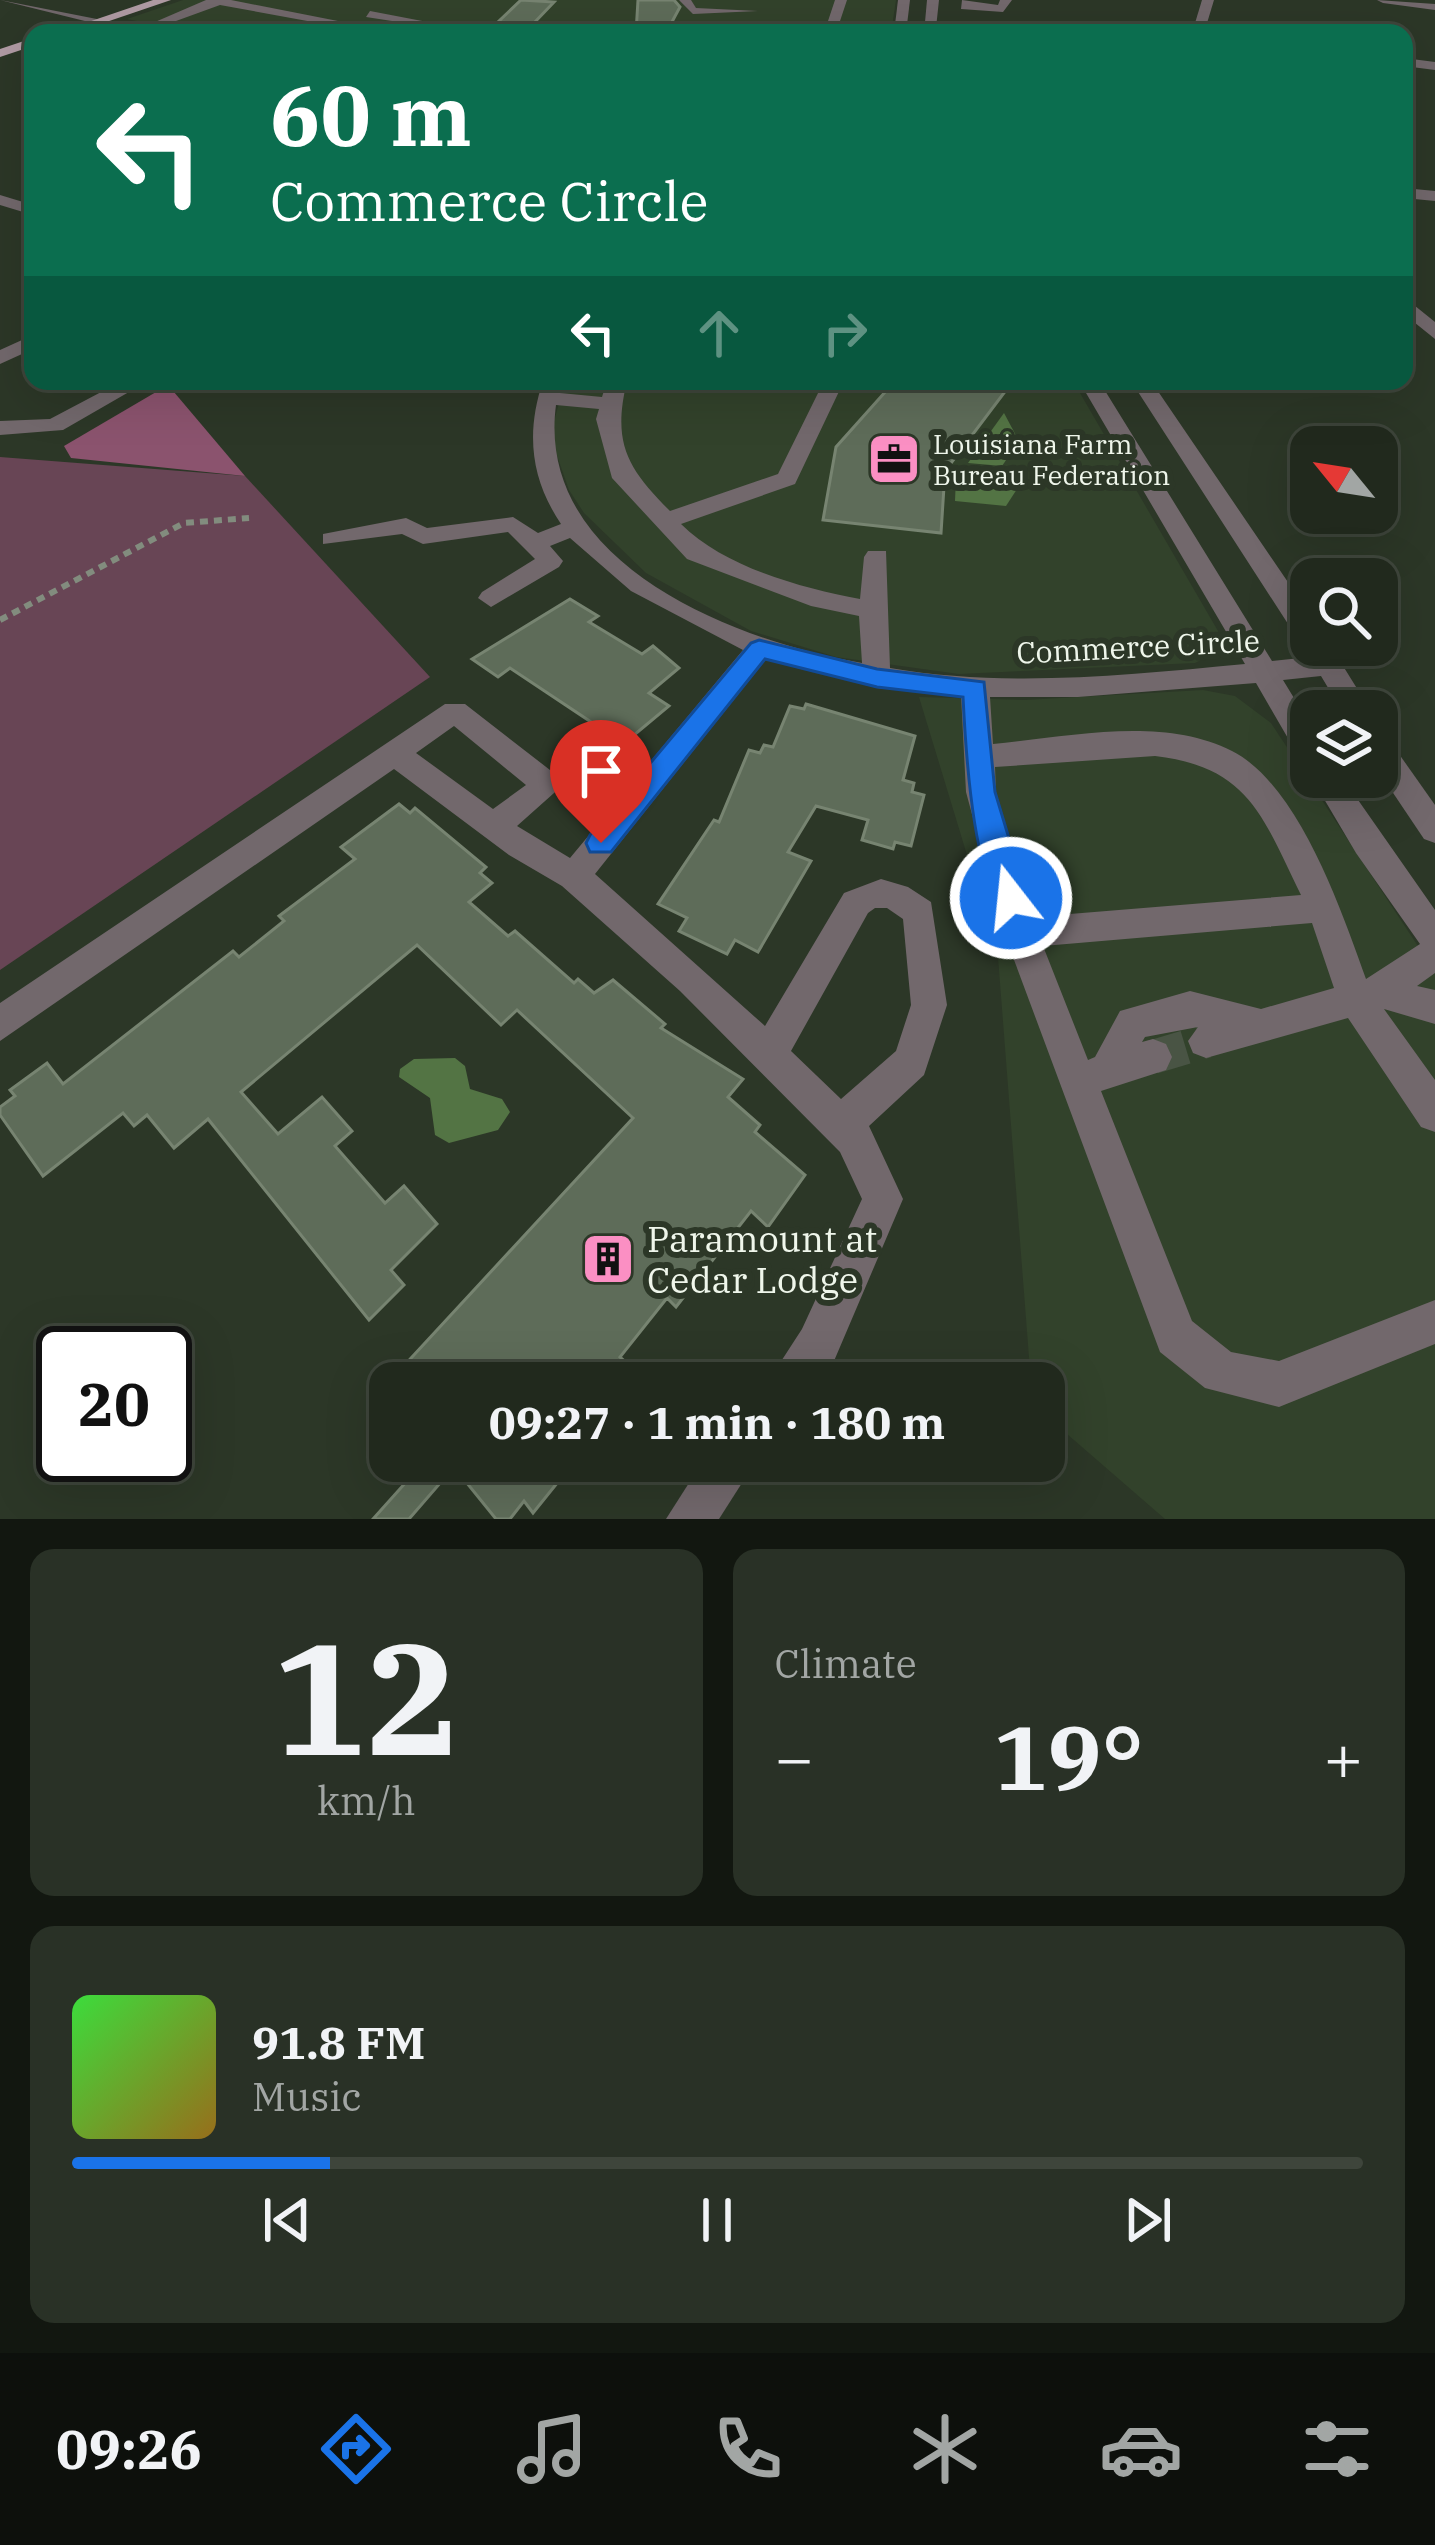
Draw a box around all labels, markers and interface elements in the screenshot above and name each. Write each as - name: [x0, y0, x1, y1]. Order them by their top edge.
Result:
- text: 60 m: [270, 60, 472, 169]
- icon: left: [72, 72, 228, 228]
- text: Commerce Circle: [270, 166, 709, 236]
- icon: left: [560, 300, 626, 366]
- icon: ahead: [686, 300, 752, 366]
- icon: right: [812, 300, 878, 366]
- place label: Louisiana Farm Bureau Federation: [933, 426, 1170, 492]
- north arrow: [1290, 426, 1398, 534]
- map controls: [1290, 426, 1398, 798]
- office icon: Louisiana Farm Bureau Federation: [866, 431, 922, 487]
- button: search: [1290, 558, 1398, 666]
- street label: Commerce Circle: [1015, 620, 1261, 672]
- button: layers: [1290, 690, 1398, 798]
- pin: [550, 720, 652, 843]
- icon: arrive: [568, 738, 634, 804]
- position arrow: [948, 835, 1074, 961]
- place label: Paramount at Cedar Lodge: [647, 1215, 877, 1303]
- building icon: Paramount at Cedar Lodge: [580, 1231, 636, 1287]
- speed limit sign: 20: [36, 1326, 192, 1482]
- text: 09:27 · 1 min · 180 m: [489, 1393, 945, 1451]
- text: 12: [273, 1595, 460, 1798]
- text: Climate: [775, 1638, 917, 1689]
- text: 19°: [994, 1698, 1144, 1815]
- text: −: [775, 1714, 814, 1800]
- text: +: [1323, 1714, 1363, 1800]
- text: km/h: [317, 1775, 416, 1826]
- text: 91.8 FM: [252, 2013, 425, 2071]
- text: Music: [252, 2071, 362, 2122]
- icon: previous: [254, 2187, 320, 2253]
- icon: pause: [684, 2187, 750, 2253]
- icon: next: [1115, 2187, 1181, 2253]
- icon: directions: [314, 2407, 398, 2491]
- icon: music: [510, 2407, 594, 2491]
- icon: phone: [706, 2407, 790, 2491]
- icon: climate: [903, 2407, 987, 2491]
- icon: car: [1099, 2407, 1183, 2491]
- icon: filters: [1295, 2407, 1379, 2491]
- text: 09:26: [56, 2414, 202, 2484]

